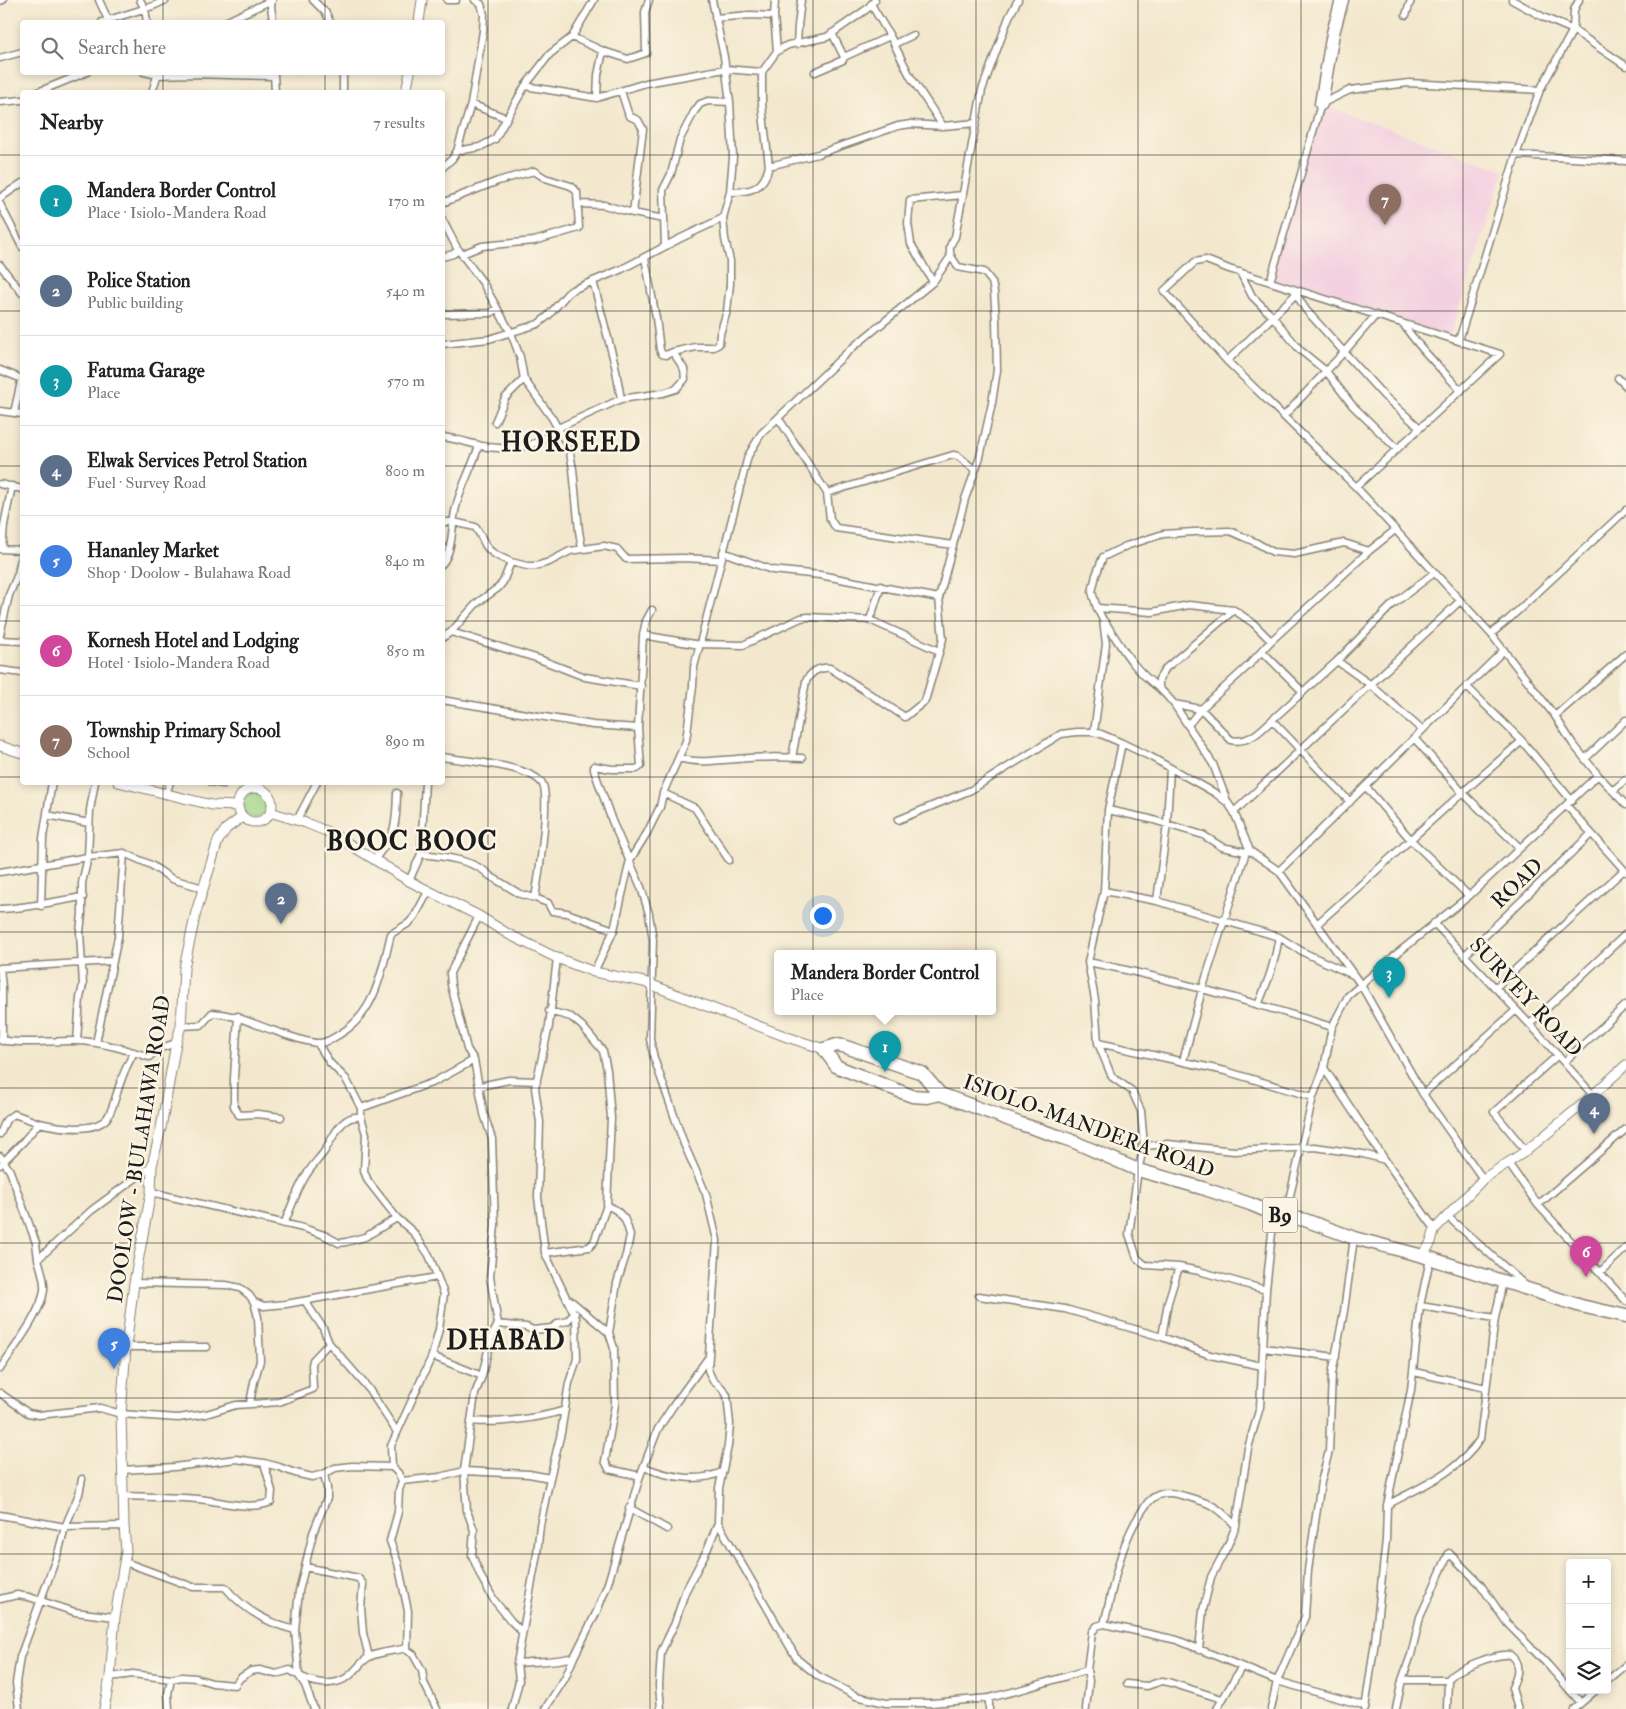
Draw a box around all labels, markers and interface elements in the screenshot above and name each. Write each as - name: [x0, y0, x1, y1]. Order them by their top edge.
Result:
- search box: [20, 20, 445, 75]
- icon: search: [38, 34, 66, 62]
- text: Search here: [78, 36, 166, 60]
- text: Nearby: [40, 109, 103, 136]
- text: 7 results: [373, 113, 425, 133]
- text: Mandera Border Control: [87, 179, 276, 203]
- pin: 7: [1369, 184, 1401, 225]
- text: 1: [53, 191, 59, 211]
- text: 170 m: [388, 191, 425, 211]
- text: Place · Isiolo-Mandera Road: [87, 203, 266, 223]
- text: Police Station: [87, 269, 191, 293]
- text: 2: [52, 281, 60, 301]
- text: 540 m: [386, 281, 425, 301]
- text: Public building: [87, 293, 183, 313]
- text: Fatuma Garage: [87, 359, 205, 383]
- text: 3: [53, 371, 59, 391]
- text: 570 m: [387, 371, 425, 391]
- text: Place: [87, 383, 120, 403]
- district label: HORSEED: [501, 427, 641, 459]
- text: Elwak Services Petrol Station: [87, 449, 307, 473]
- text: 4: [52, 461, 60, 481]
- text: 800 m: [385, 461, 425, 481]
- text: Fuel · Survey Road: [87, 473, 206, 493]
- text: Hananley Market: [87, 539, 219, 563]
- text: 5: [52, 551, 60, 571]
- text: 840 m: [385, 551, 425, 571]
- text: Shop · Doolow - Bulahawa Road: [87, 563, 291, 583]
- text: Kornesh Hotel and Lodging: [87, 629, 299, 653]
- text: 6: [52, 641, 60, 661]
- text: 850 m: [387, 641, 425, 661]
- text: Hotel · Isiolo-Mandera Road: [87, 653, 270, 673]
- text: Township Primary School: [87, 719, 281, 743]
- text: 7: [52, 731, 60, 751]
- text: 890 m: [385, 731, 425, 751]
- text: School: [87, 743, 130, 763]
- district label: BOOC BOOC: [326, 826, 498, 858]
- street label: ROAD: [1486, 852, 1549, 915]
- pin: 2: [265, 883, 297, 924]
- your location: [810, 903, 836, 929]
- street label: SURVEY ROAD: [1463, 932, 1588, 1063]
- popup: [774, 950, 996, 1015]
- pin: 3: [1373, 957, 1405, 998]
- text: Mandera Border Control: [791, 961, 979, 985]
- text: Place: [791, 985, 824, 1005]
- street label: DOOLOW - BULAHAWA ROAD: [102, 993, 177, 1305]
- pin: 1: [869, 1031, 901, 1072]
- street label: ISIOLO-MANDERA ROAD: [959, 1068, 1218, 1185]
- pin: 4: [1578, 1093, 1610, 1134]
- road number: B9: [1262, 1198, 1298, 1232]
- pin: 6: [1570, 1236, 1602, 1277]
- district label: DHABAD: [446, 1325, 566, 1357]
- pin: 5: [98, 1328, 130, 1369]
- map controls: [1566, 1559, 1611, 1694]
- button: +: [1566, 1559, 1611, 1604]
- button: −: [1566, 1604, 1611, 1649]
- button: layers: [1566, 1649, 1611, 1694]

